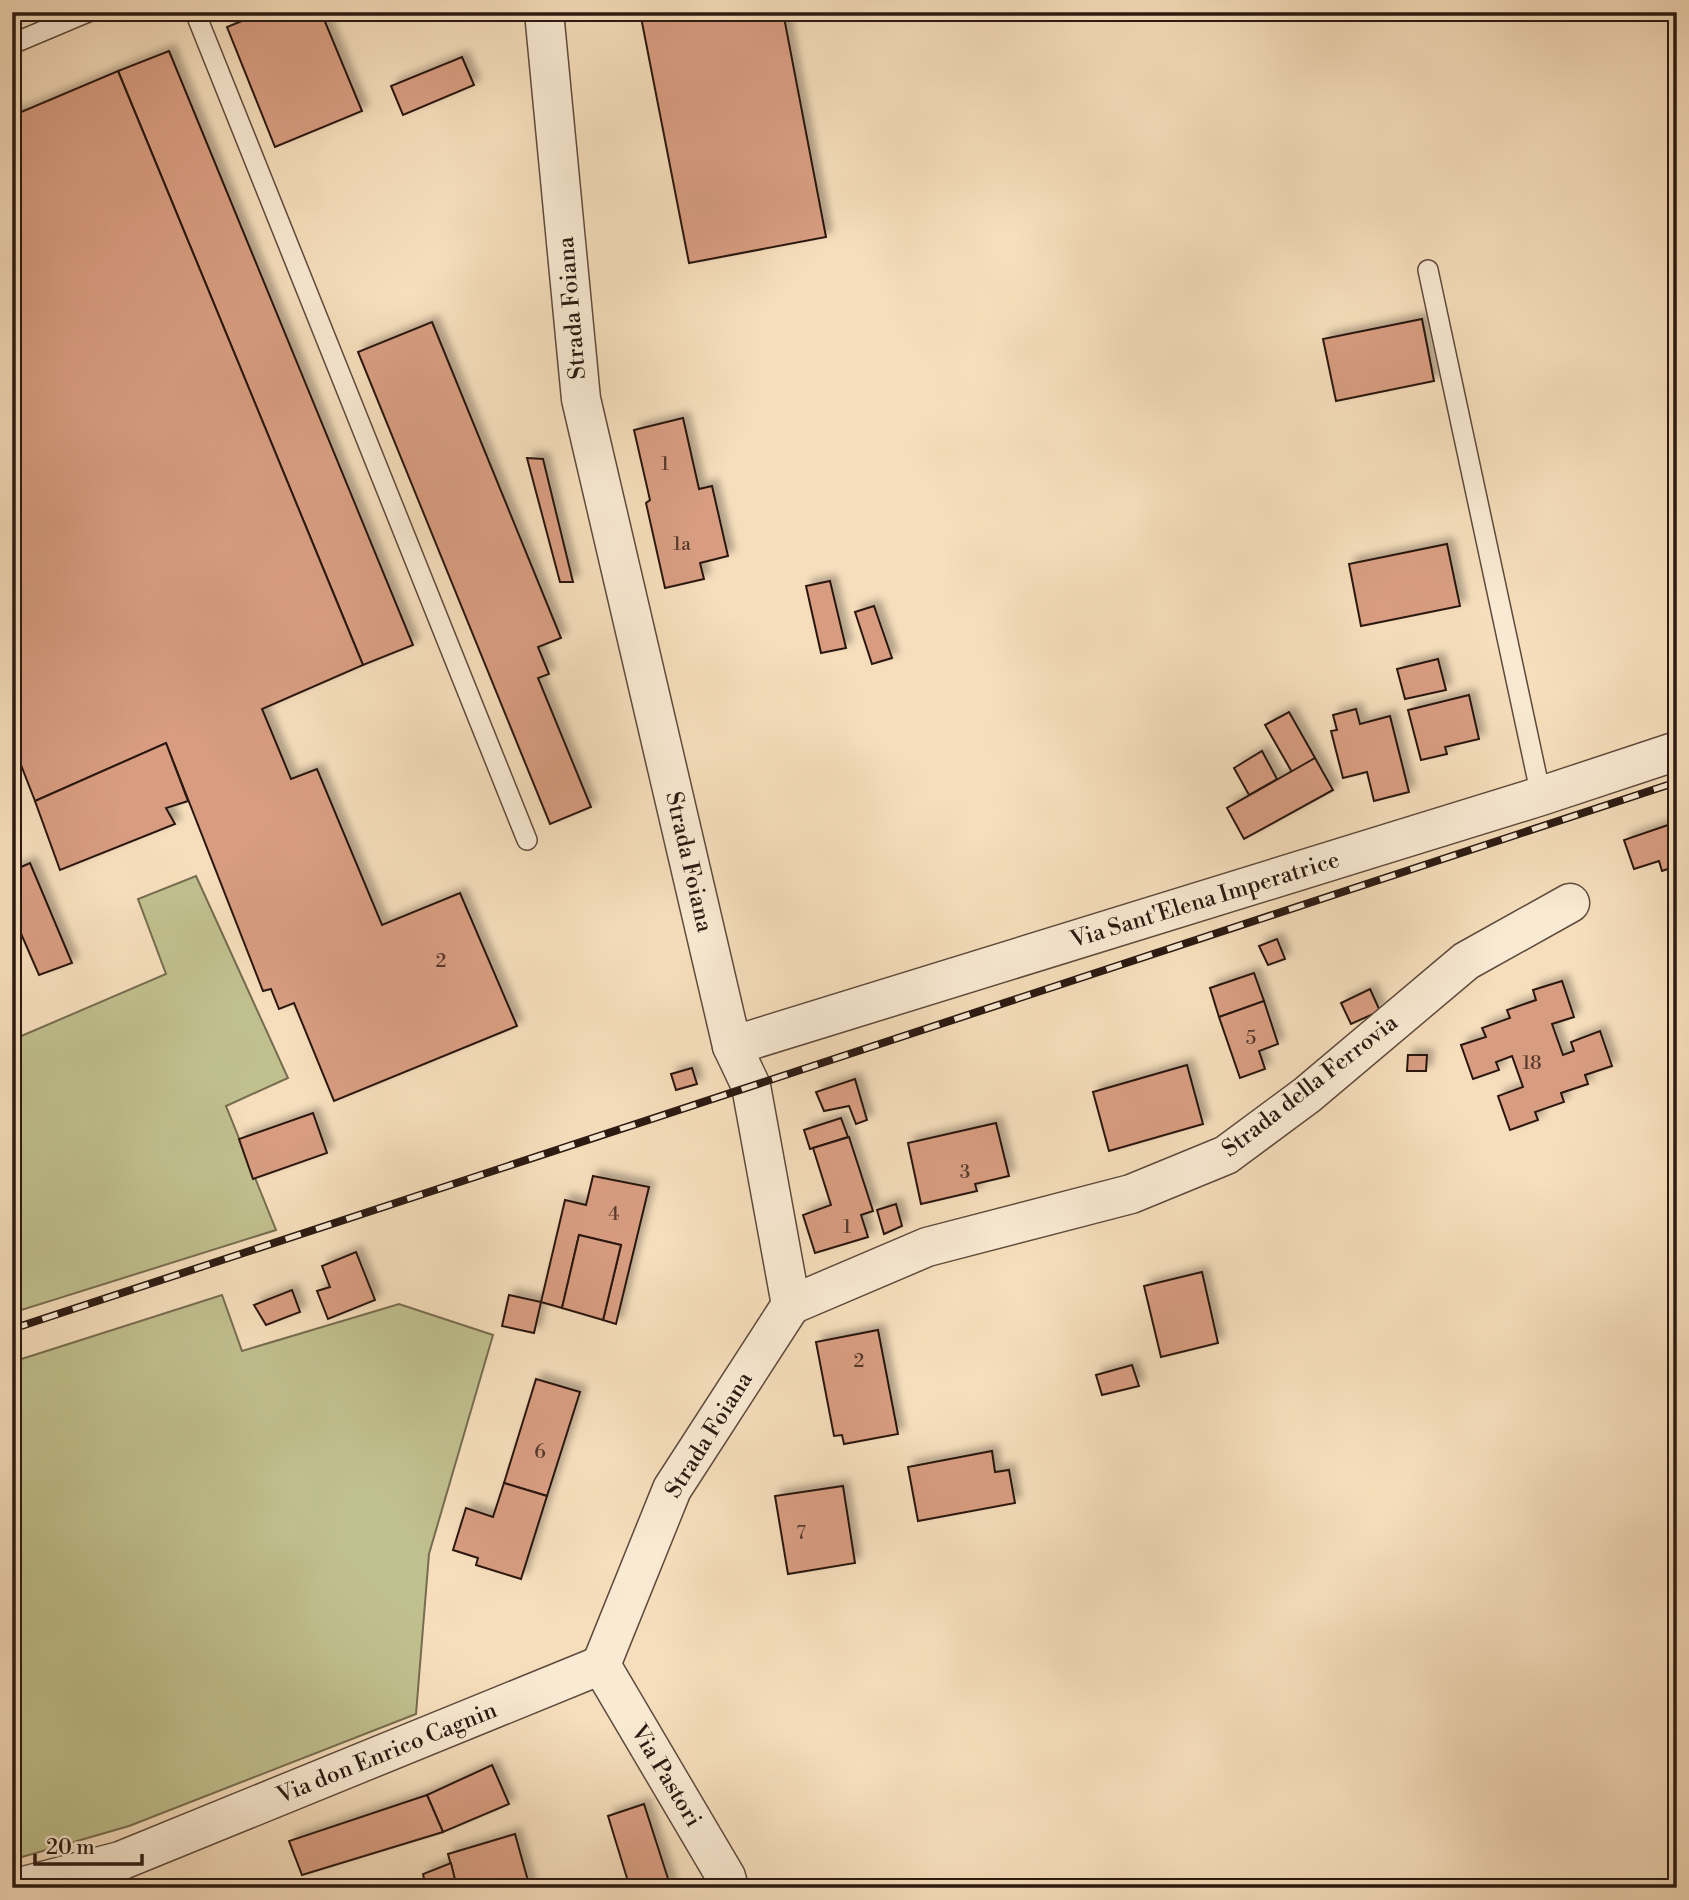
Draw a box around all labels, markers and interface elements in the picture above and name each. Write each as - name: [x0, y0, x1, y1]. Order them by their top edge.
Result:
- street label: Strada Foiana: [552, 235, 592, 381]
- house number: 1: [661, 452, 669, 476]
- house number: 1a: [673, 532, 691, 556]
- street label: Strada Foiana: [659, 789, 719, 935]
- street label: Via Sant'Elena Imperatrice: [1066, 846, 1343, 955]
- house number: 2: [436, 949, 446, 973]
- street label: Strada della Ferrovia: [1217, 1008, 1404, 1163]
- house number: 5: [1246, 1026, 1256, 1050]
- house number: 18: [1522, 1051, 1542, 1075]
- house number: 3: [960, 1160, 970, 1184]
- house number: 4: [608, 1202, 620, 1226]
- house number: 1: [843, 1215, 851, 1239]
- house number: 2: [854, 1349, 864, 1373]
- street label: Strada Foiana: [659, 1367, 759, 1503]
- house number: 6: [534, 1440, 546, 1464]
- house number: 7: [796, 1521, 806, 1545]
- street label: Via don Enrico Cagnin: [272, 1696, 501, 1810]
- street label: Via Pastori: [624, 1719, 707, 1832]
- scale bar: [35, 1823, 142, 1867]
- text: 20 m: [46, 1835, 95, 1861]

